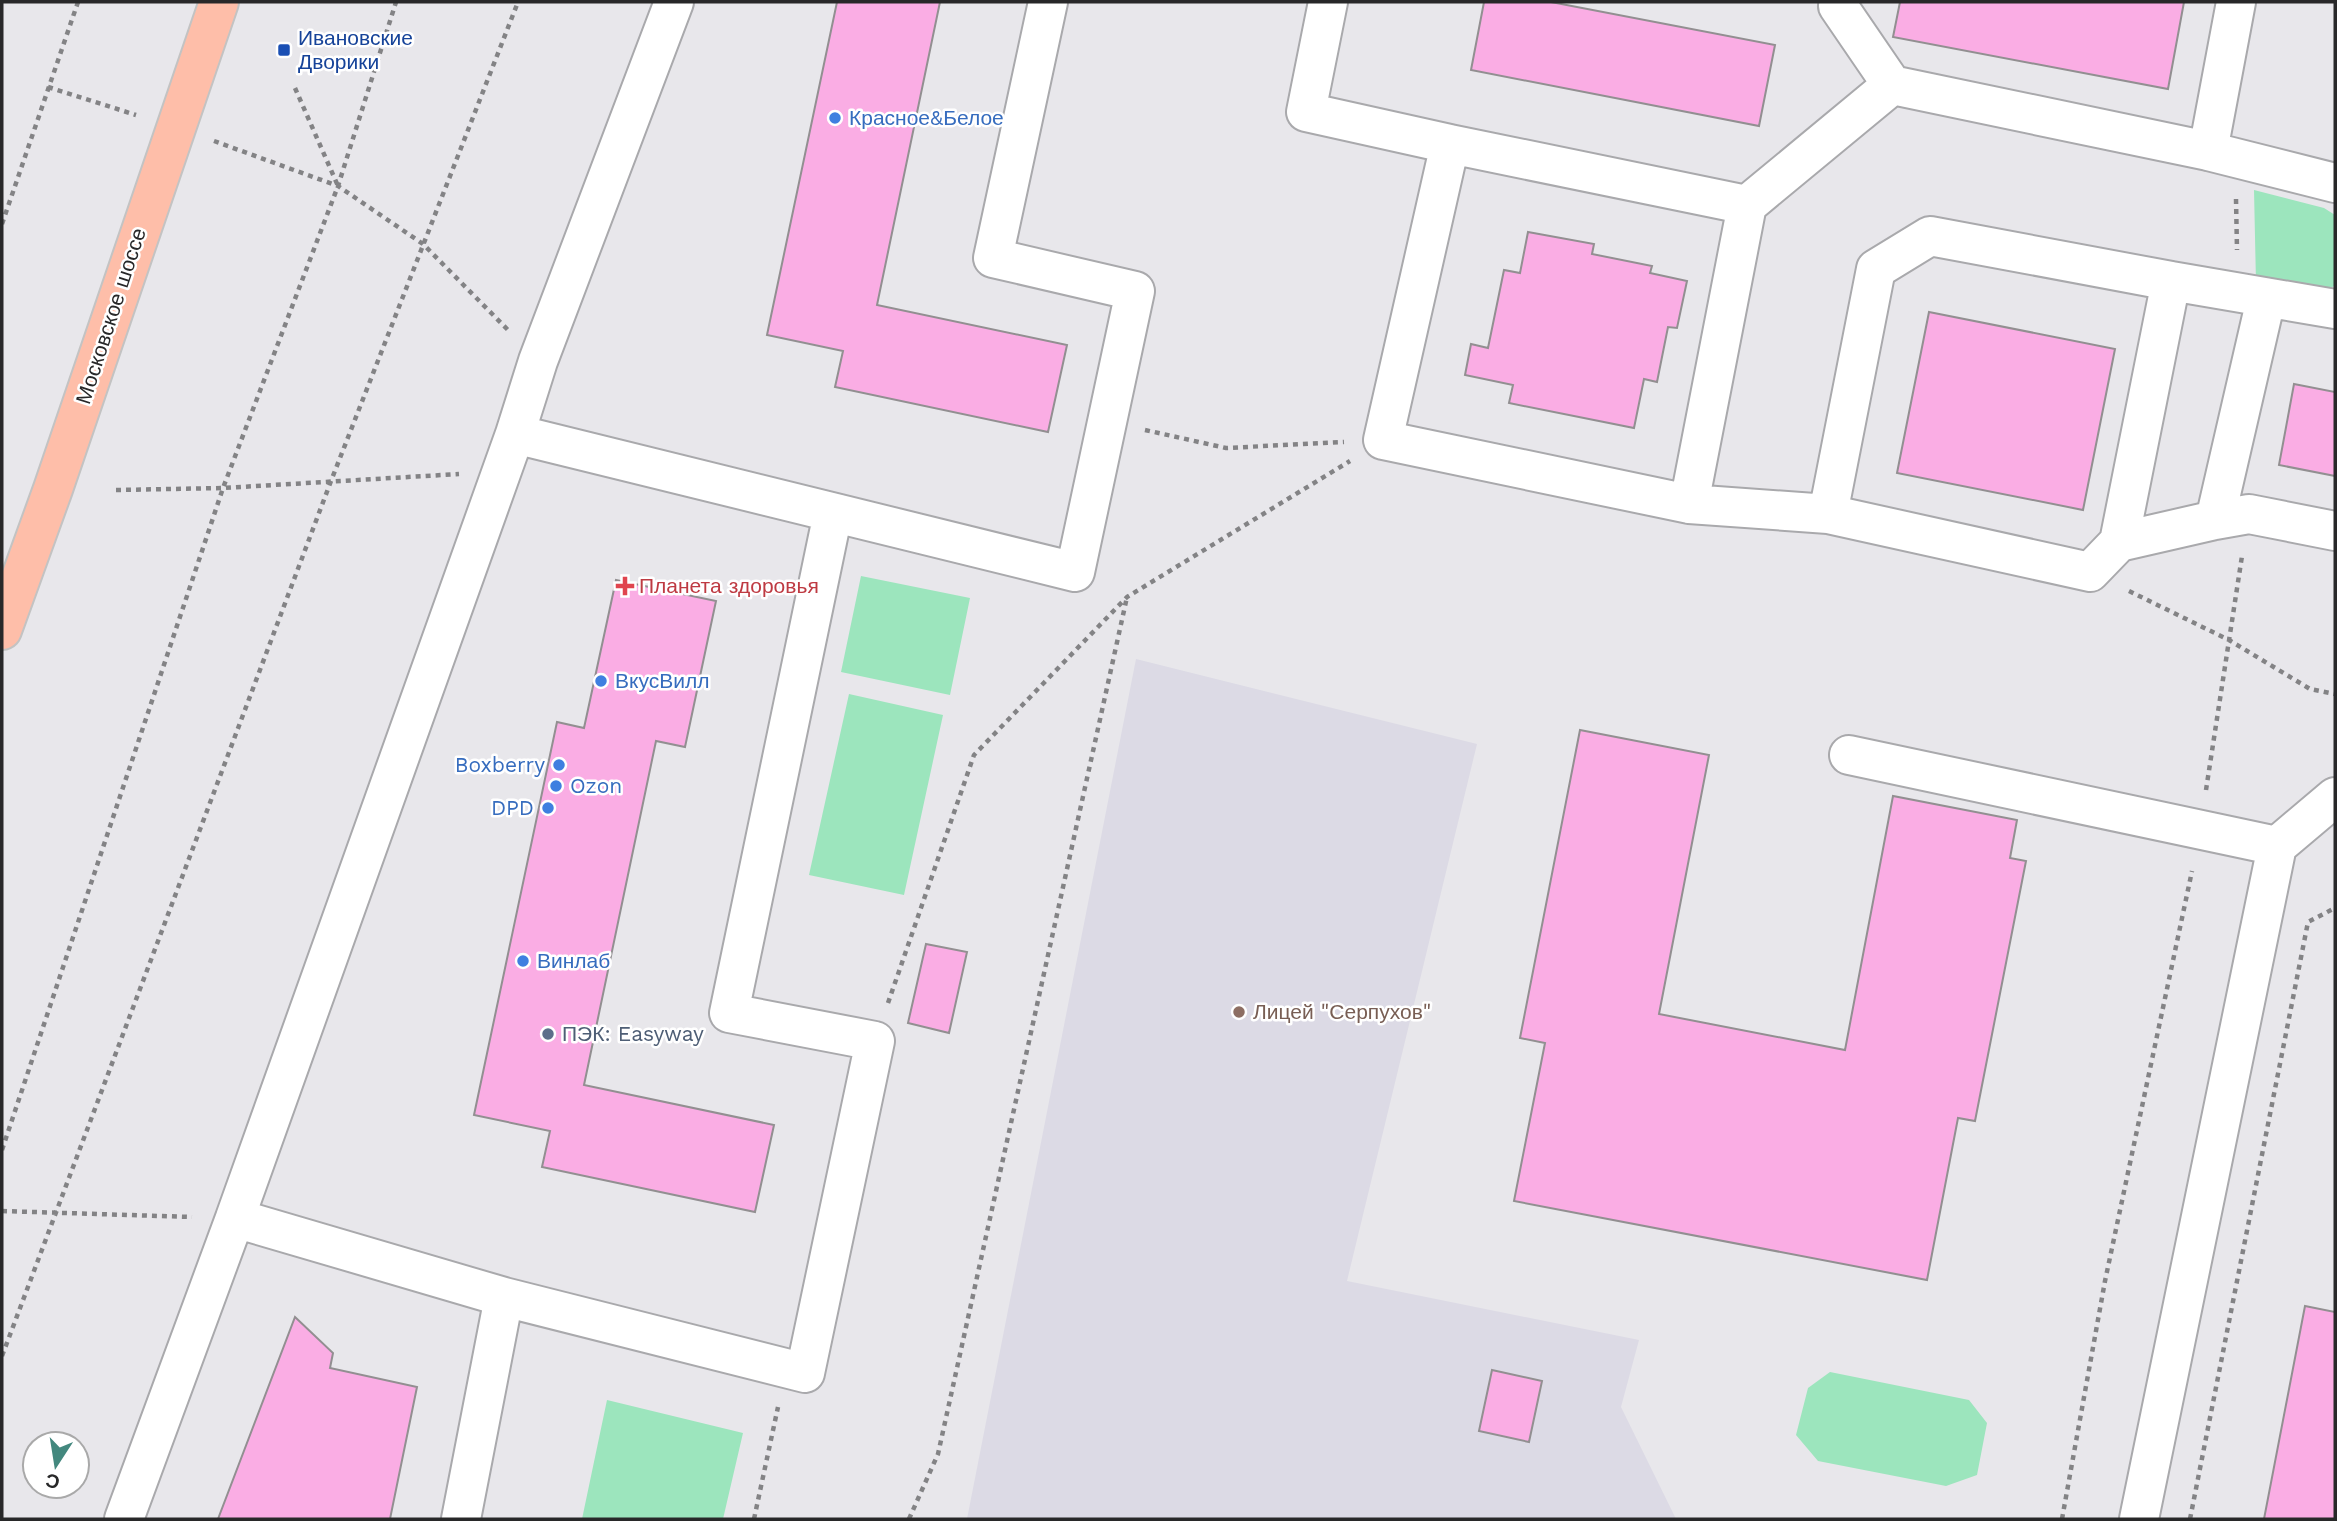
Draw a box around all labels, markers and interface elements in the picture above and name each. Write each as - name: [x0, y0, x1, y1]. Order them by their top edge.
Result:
- place label: Ивановские Дворики: [298, 25, 413, 74]
- marker: Ивановские Дворики: [276, 42, 292, 58]
- place label: Красное&Белое: [849, 105, 1004, 130]
- marker: Красное&Белое: [827, 110, 843, 126]
- street label: Московское шоссе: [70, 225, 151, 407]
- place label: Планета здоровья: [639, 573, 819, 598]
- marker: Планета здоровья: [617, 578, 633, 594]
- place label: ВкусВилл: [615, 668, 709, 693]
- marker: ВкусВилл: [593, 673, 609, 689]
- place label: Boxberry: [455, 752, 545, 777]
- marker: Boxberry: [551, 757, 567, 773]
- place label: Ozon: [570, 773, 622, 798]
- marker: Ozon: [548, 778, 564, 794]
- place label: DPD: [491, 795, 534, 820]
- marker: DPD: [540, 800, 556, 816]
- place label: Винлаб: [537, 948, 610, 973]
- marker: Винлаб: [515, 953, 531, 969]
- place label: Лицей "Серпухов": [1253, 999, 1431, 1024]
- marker: Лицей "Серпухов": [1231, 1004, 1247, 1020]
- place label: ПЭК: Easyway: [562, 1021, 704, 1046]
- marker: ПЭК: Easyway: [540, 1026, 556, 1042]
- north arrow: [21, 1430, 91, 1500]
- text: С: [43, 1468, 62, 1494]

